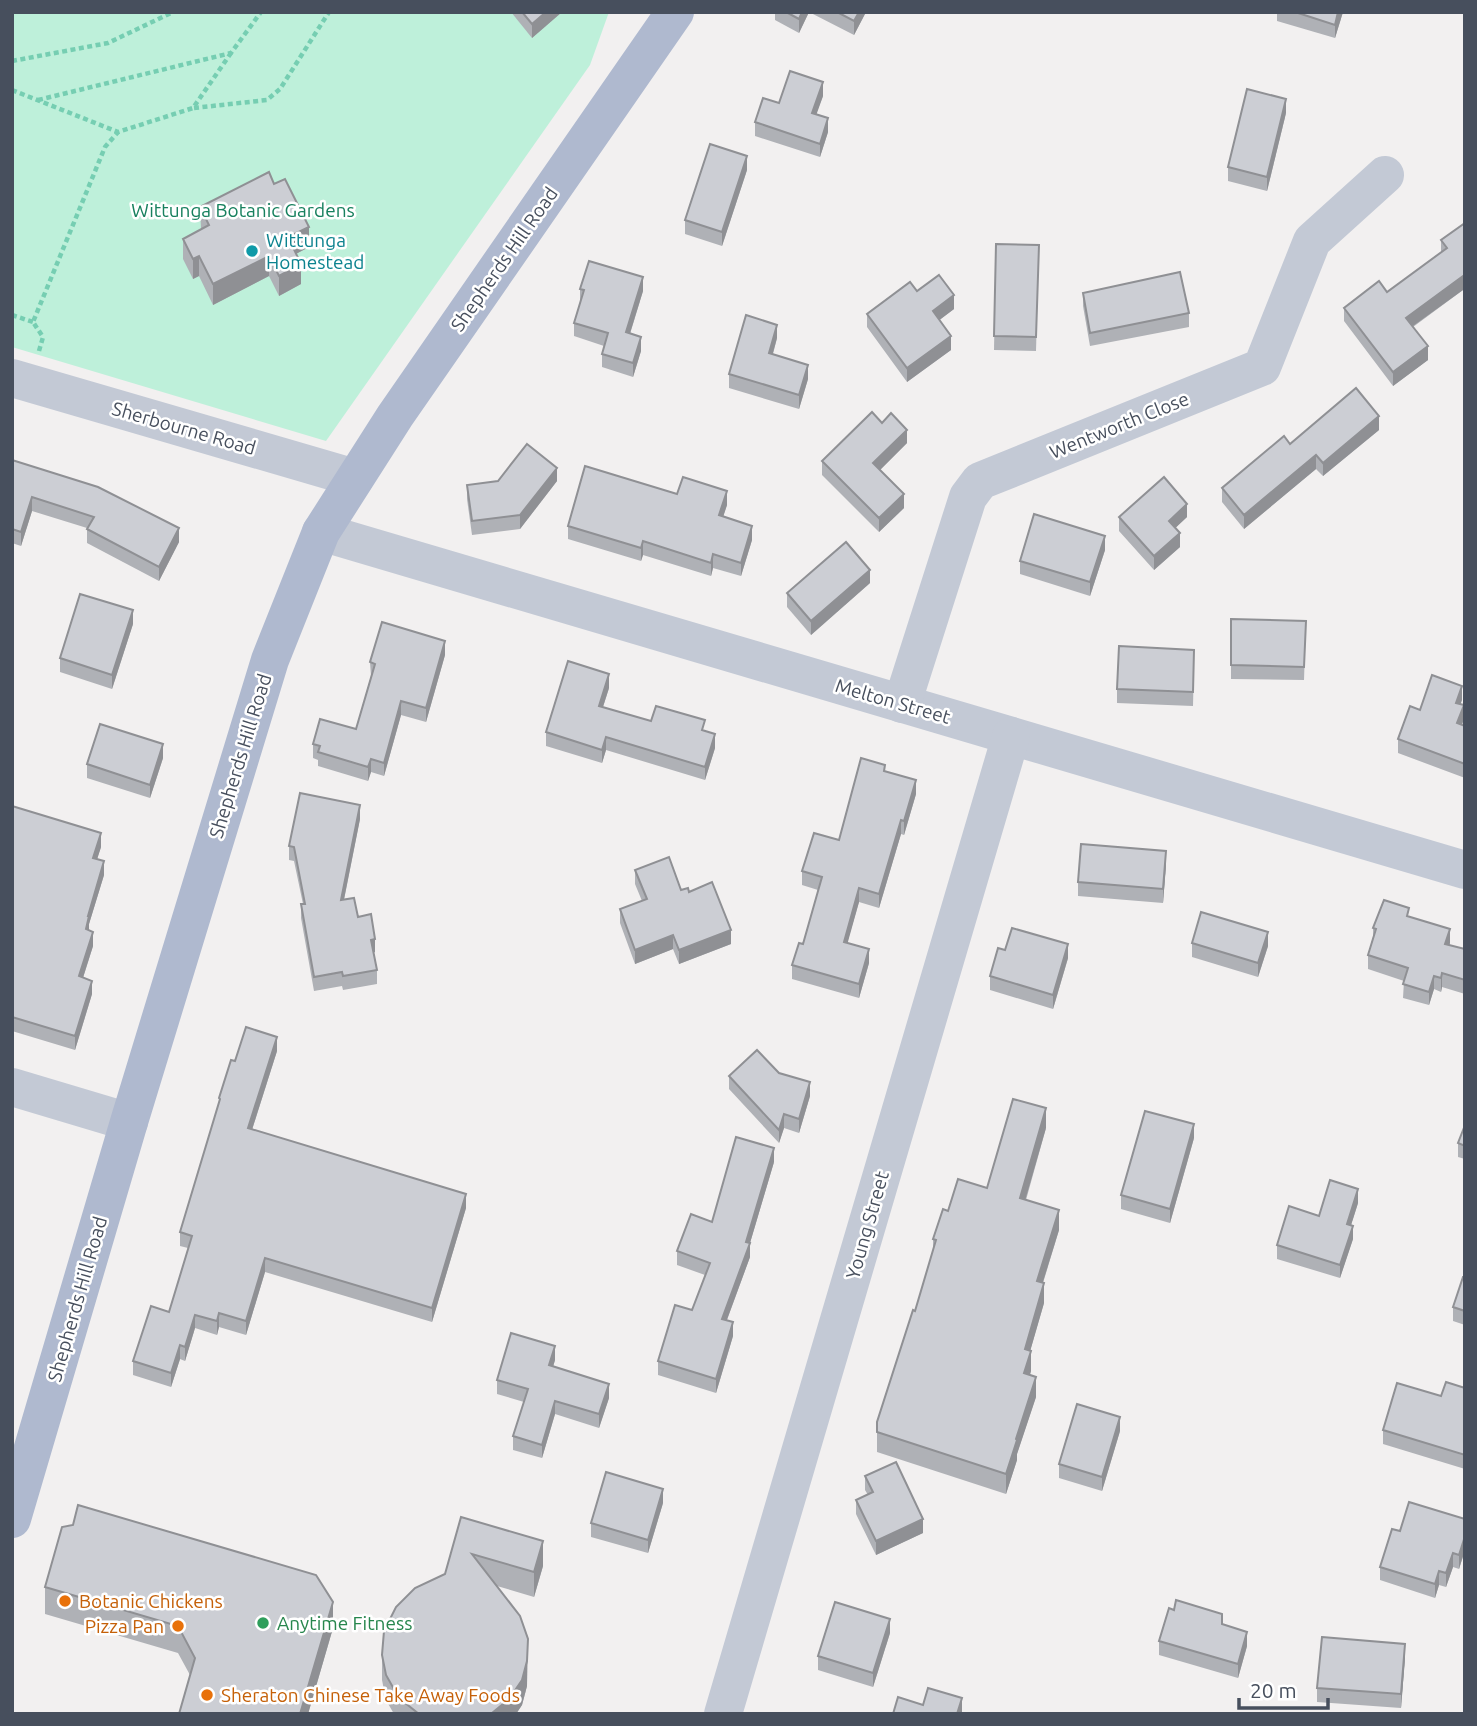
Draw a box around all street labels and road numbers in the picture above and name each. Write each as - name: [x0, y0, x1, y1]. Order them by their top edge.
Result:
- street label: Shepherds Hill Road: [446, 183, 562, 335]
- street label: Wentworth Close: [1046, 387, 1192, 463]
- street label: Sherbourne Road: [110, 397, 258, 459]
- street label: Shepherds Hill Road: [205, 671, 275, 841]
- street label: Melton Street: [833, 674, 954, 728]
- street label: Young Street: [841, 1168, 893, 1282]
- street label: Shepherds Hill Road: [43, 1214, 111, 1384]

